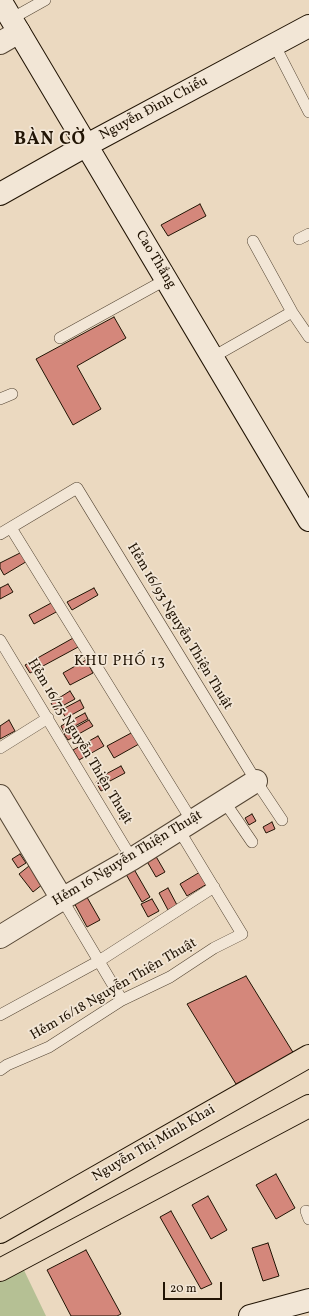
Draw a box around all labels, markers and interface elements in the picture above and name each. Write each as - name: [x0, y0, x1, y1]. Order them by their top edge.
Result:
- street label: Nguyễn Đình Chiểu: [97, 73, 211, 145]
- district label: BÀN CỜ: [14, 130, 86, 152]
- street label: Cao Thắng: [131, 228, 179, 292]
- street label: Hẻm 16/93 Nguyễn Thiện Thuật: [123, 541, 235, 713]
- district label: KHU PHỐ 13: [74, 653, 166, 671]
- street label: Hẻm 16/75 Nguyễn Thiện Thuật: [23, 656, 135, 828]
- street label: Hẻm 16 Nguyễn Thiện Thuật: [50, 808, 206, 910]
- street label: Hẻm 16/18 Nguyễn Thiện Thuật: [28, 935, 200, 1045]
- street label: Nguyễn Thị Minh Khai: [89, 1102, 219, 1186]
- scale bar: [165, 1274, 224, 1300]
- text: 20 m: [170, 1281, 197, 1297]

